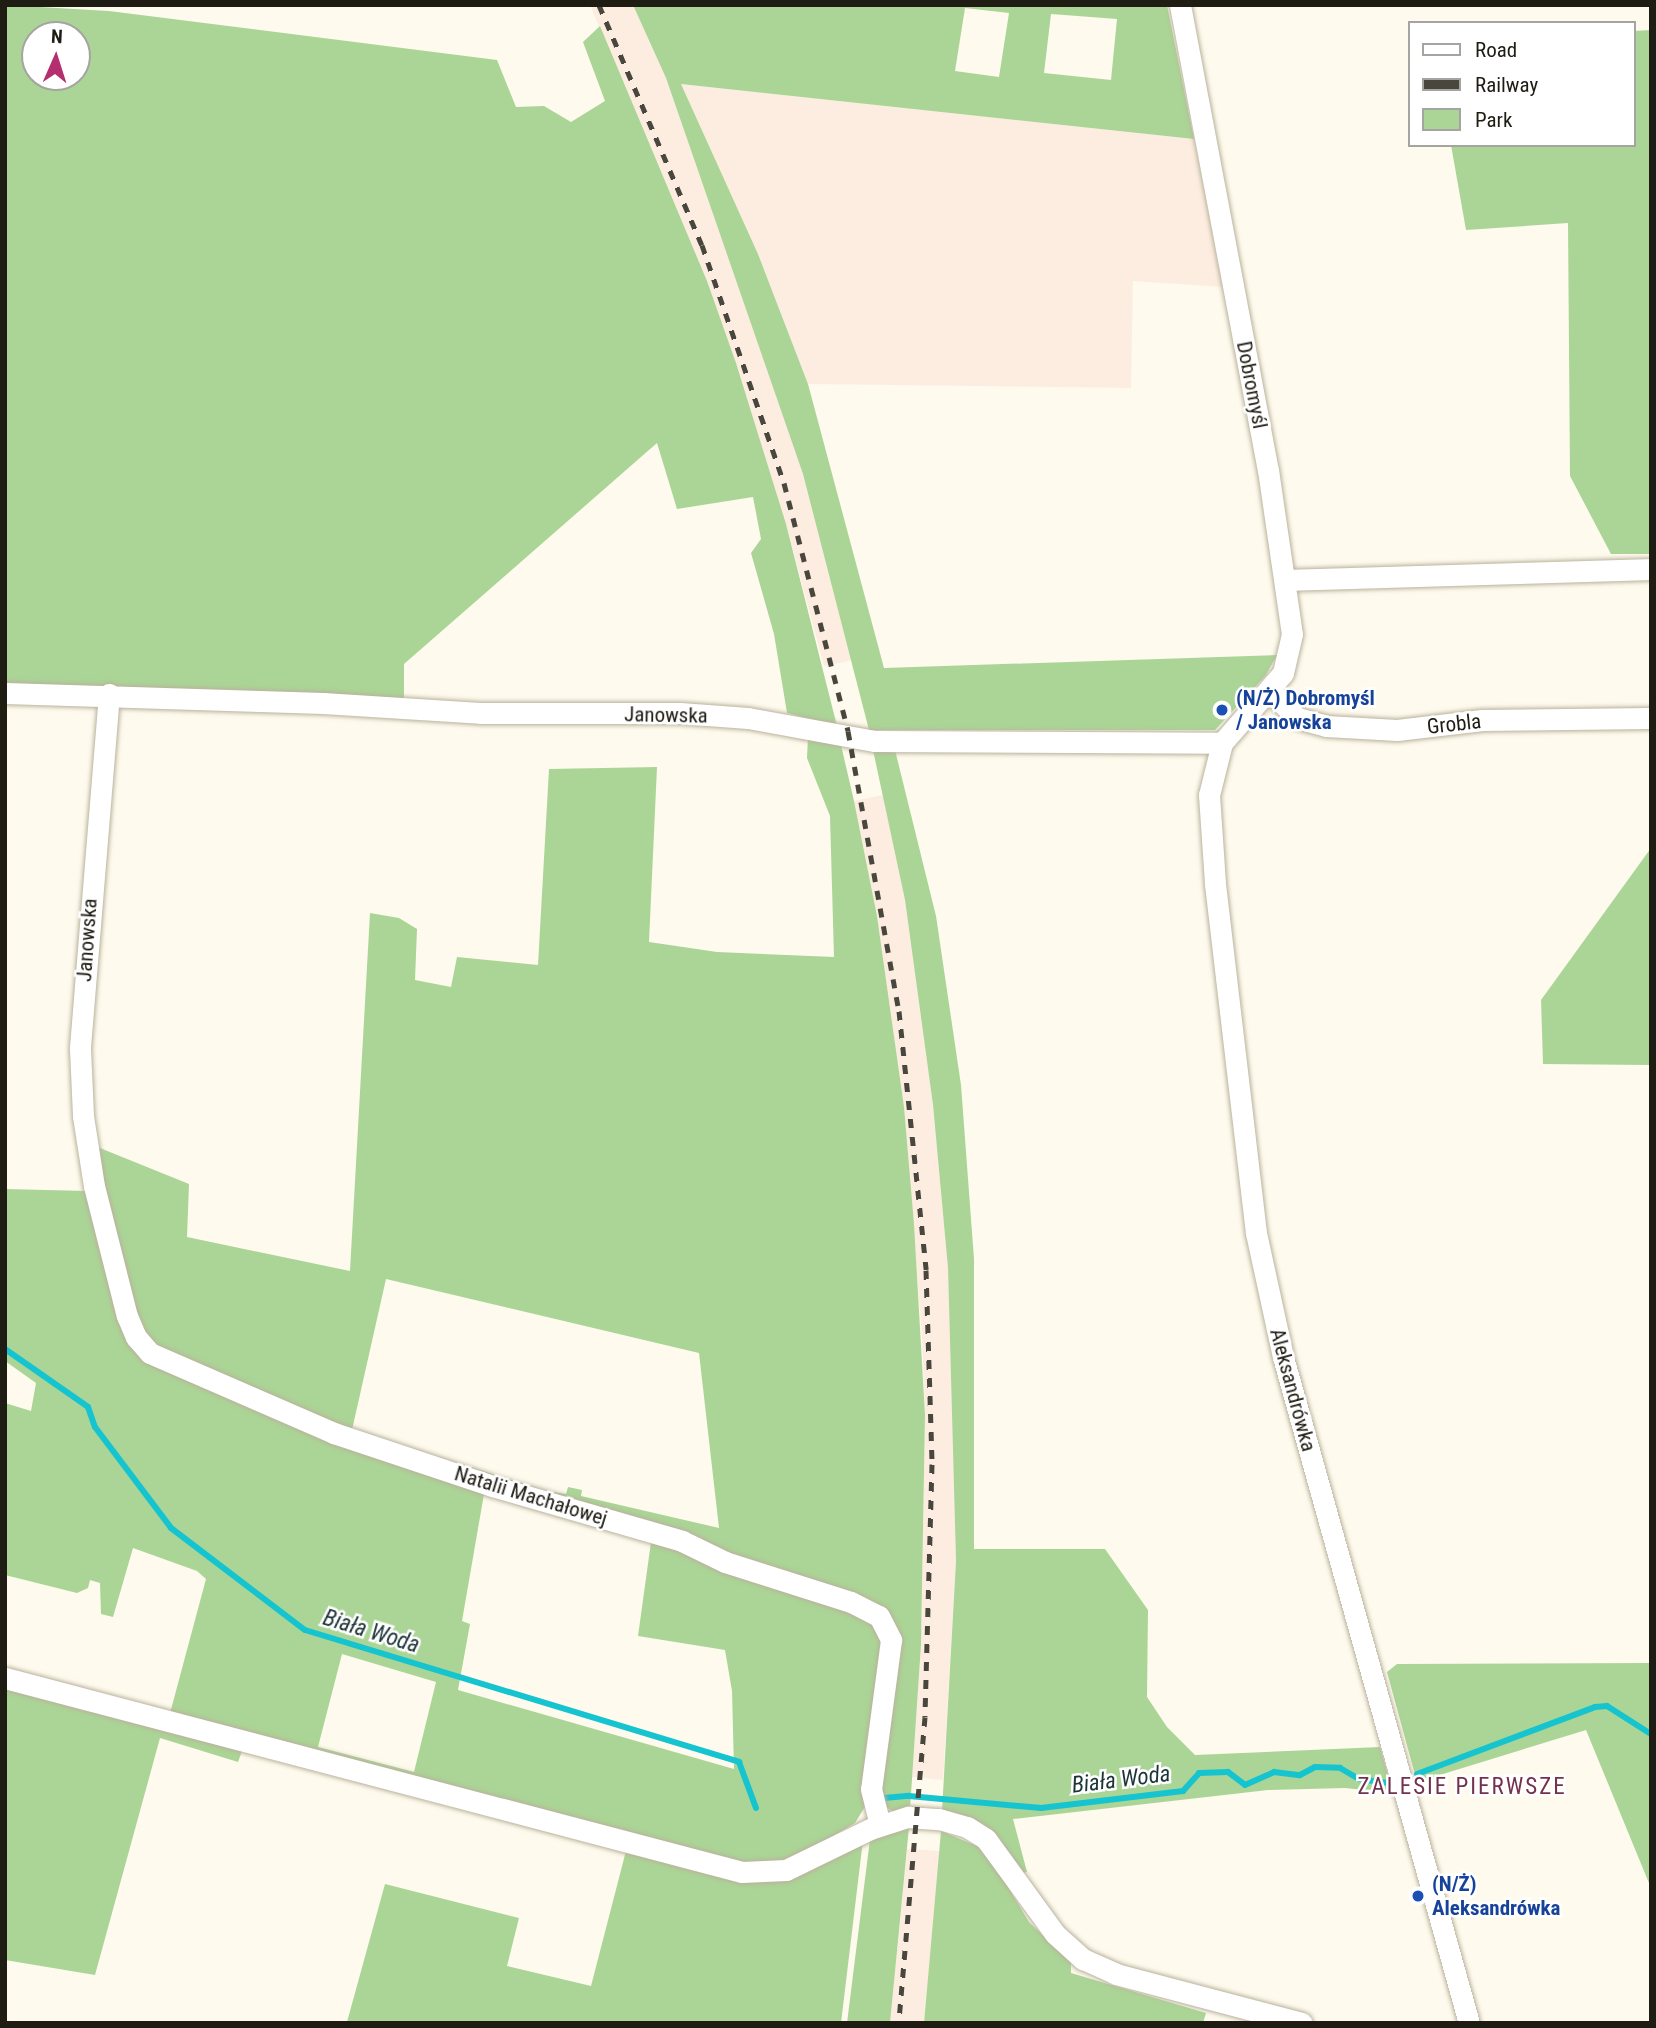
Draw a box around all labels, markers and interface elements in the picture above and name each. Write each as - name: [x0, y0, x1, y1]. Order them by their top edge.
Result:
- north arrow: [21, 21, 91, 91]
- legend: [1408, 21, 1635, 147]
- text: N: [51, 25, 63, 48]
- text: Road: [1475, 38, 1517, 62]
- text: Railway: [1475, 73, 1538, 97]
- text: Park: [1475, 108, 1512, 132]
- street label: Dobromyśl: [1231, 339, 1273, 431]
- place label: (N/Ż) Dobromyśl / Janowska: [1236, 685, 1375, 735]
- street label: Janowska: [624, 702, 708, 728]
- marker: (N/Ż) Dobromyśl / Janowska: [1214, 702, 1230, 718]
- street label: Grobla: [1426, 709, 1482, 739]
- street label: Janowska: [72, 897, 102, 983]
- street label: Aleksandrówka: [1264, 1326, 1322, 1454]
- street label: Natalii Machałowej: [452, 1461, 610, 1531]
- water label: Biała Woda: [320, 1604, 422, 1660]
- water label: Biała Woda: [1070, 1760, 1172, 1800]
- district label: ZALESIE PIERWSZE: [1359, 1773, 1565, 1801]
- place label: (N/Ż) Aleksandrówka: [1432, 1871, 1560, 1921]
- marker: (N/Ż) Aleksandrówka: [1410, 1888, 1426, 1904]

